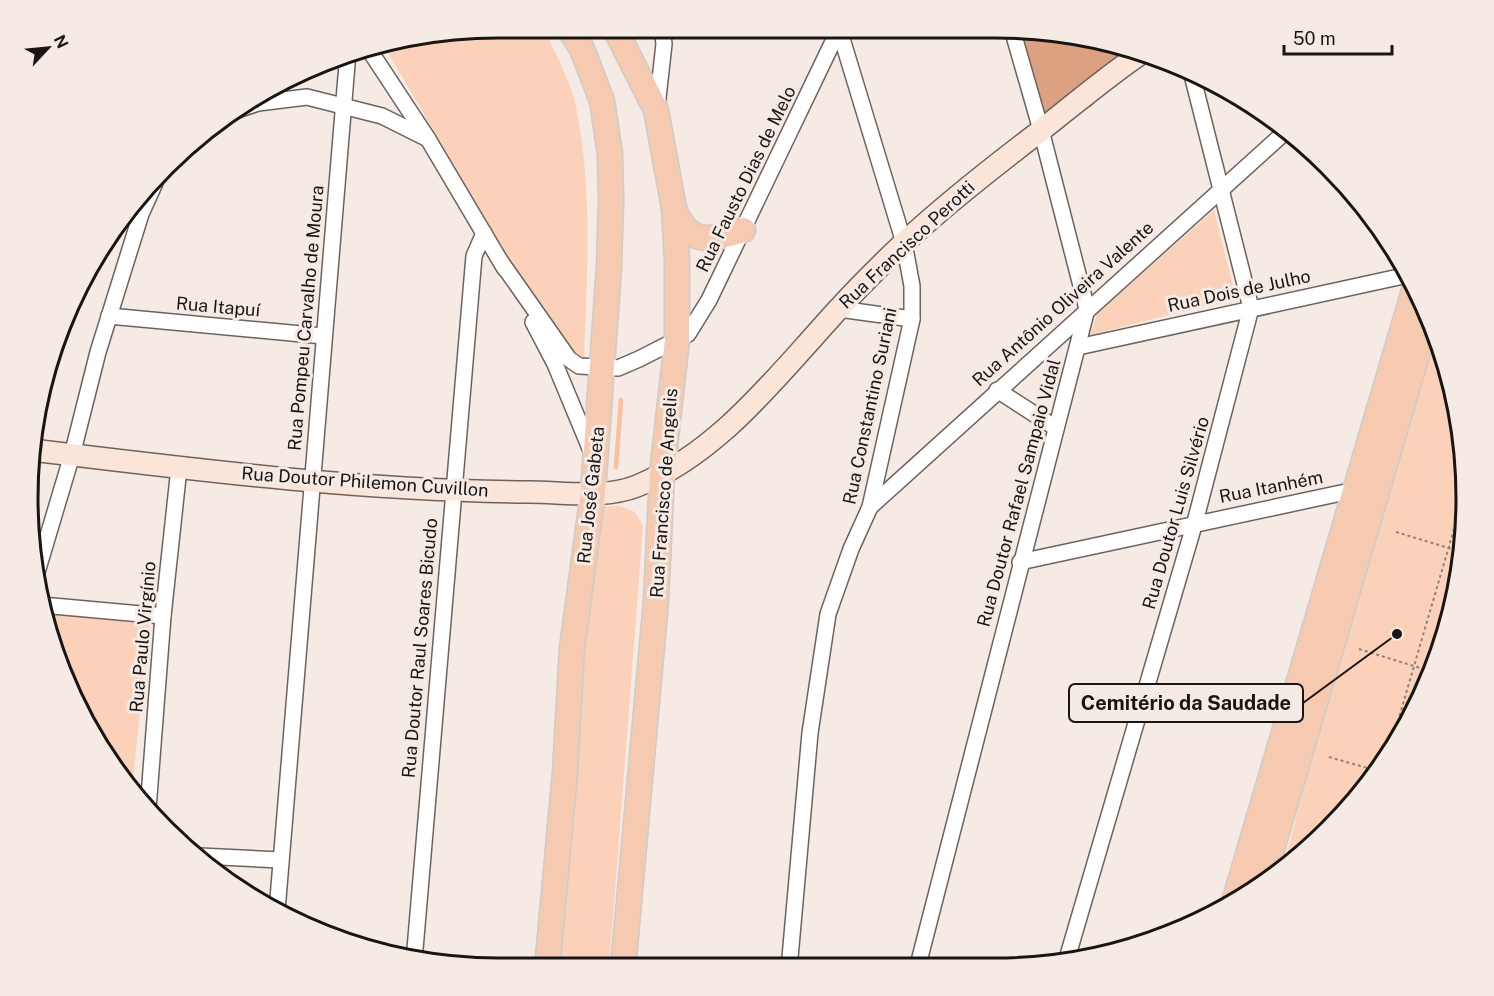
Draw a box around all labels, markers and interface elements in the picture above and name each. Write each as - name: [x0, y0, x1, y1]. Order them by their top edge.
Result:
- north arrow: [18, 18, 78, 78]
- scale bar: [1284, 18, 1392, 56]
- text: 50 m: [1293, 28, 1336, 49]
- text: N: [50, 32, 72, 51]
- street label: Rua Fausto Dias de Melo: [691, 82, 800, 275]
- street label: Rua Francisco Perotti: [835, 176, 979, 313]
- street label: Rua Pompeu Carvalho de Moura: [283, 184, 328, 451]
- street label: Rua Antônio Oliveira Valente: [968, 217, 1158, 391]
- street label: Rua Dois de Julho: [1165, 265, 1312, 316]
- street label: Rua Itapuí: [175, 292, 262, 321]
- street label: Rua Constantino Suriani: [838, 306, 901, 506]
- street label: Rua Doutor Rafael Sampaio Vidal: [973, 357, 1064, 629]
- street label: Rua Francisco de Angelis: [646, 387, 681, 598]
- street label: Rua Doutor Luis Silvério: [1138, 414, 1213, 612]
- street label: Rua José Gabeta: [573, 425, 608, 565]
- street label: Rua Doutor Philemon Cuvillon: [241, 462, 489, 501]
- street label: Rua Itanhém: [1217, 466, 1325, 507]
- street label: Rua Doutor Raul Soares Bicudo: [398, 517, 441, 779]
- street label: Rua Paulo Virgínio: [125, 560, 160, 713]
- callout: Cemitério da Saudade: [1069, 684, 1303, 722]
- text: Cemitério da Saudade: [1081, 691, 1291, 715]

